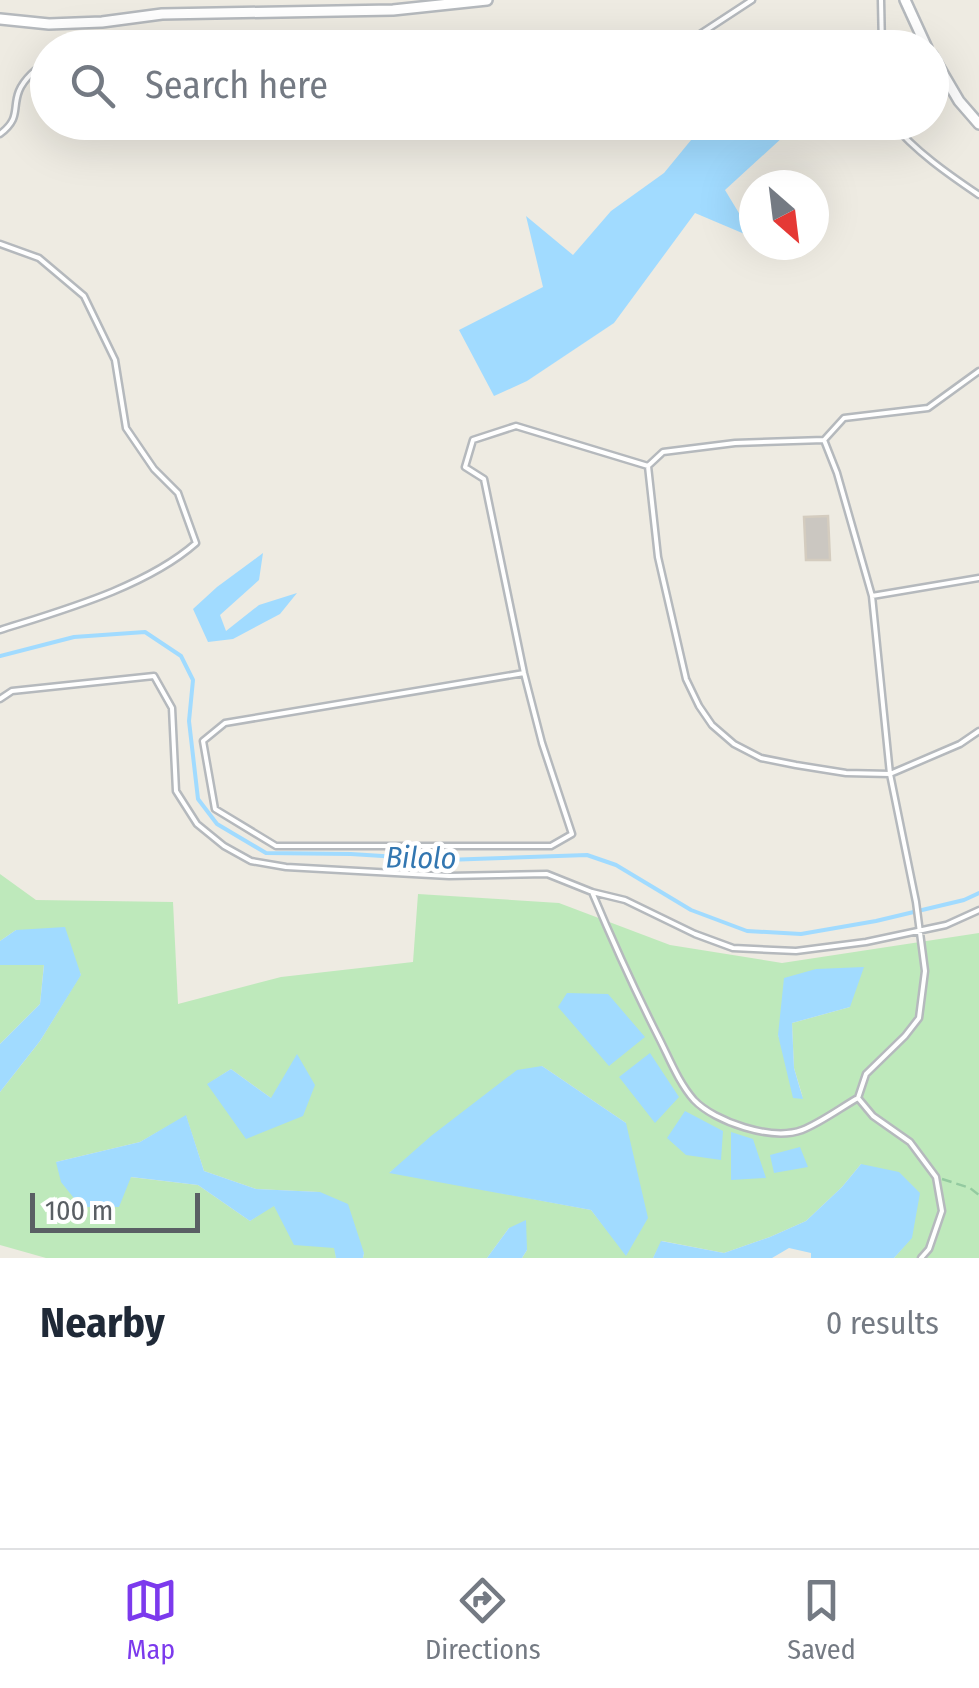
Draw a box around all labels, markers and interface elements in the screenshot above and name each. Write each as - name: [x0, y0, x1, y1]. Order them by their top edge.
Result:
- search box: [30, 30, 949, 140]
- icon: search: [65, 58, 120, 113]
- text: Search here: [145, 62, 328, 108]
- north arrow: [739, 170, 829, 260]
- water label: Bilolo: [385, 839, 457, 877]
- scale bar: [30, 1188, 200, 1232]
- text: 100 m: [45, 1194, 113, 1227]
- text: Nearby: [40, 1298, 165, 1348]
- text: 0 results: [826, 1304, 939, 1342]
- tab: Map: [123, 1573, 178, 1666]
- tab: Directions: [425, 1573, 541, 1666]
- tab: Saved: [787, 1573, 856, 1666]

